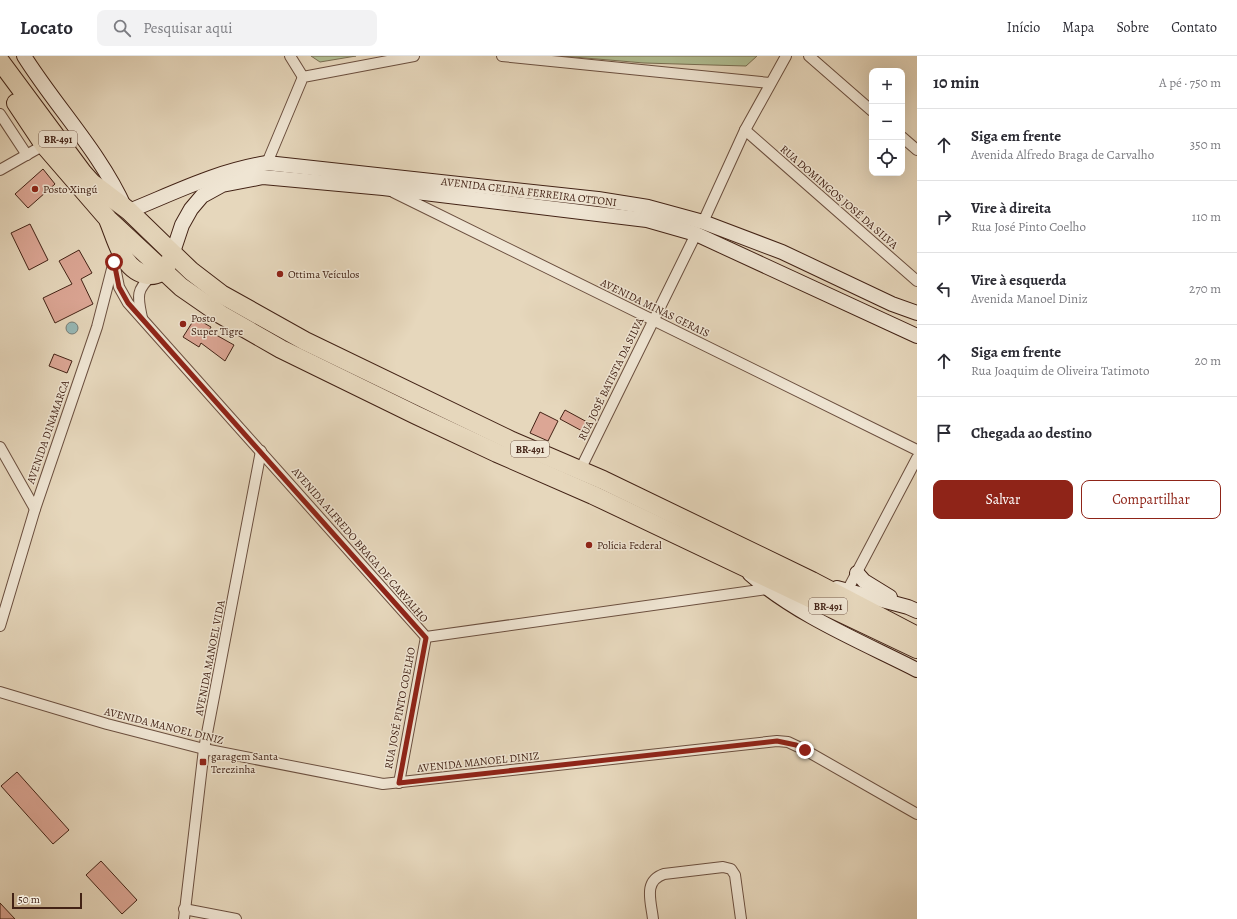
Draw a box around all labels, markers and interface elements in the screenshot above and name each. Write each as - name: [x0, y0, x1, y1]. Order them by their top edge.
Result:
- search box: [97, 10, 377, 46]
- text: Locato: [20, 15, 73, 41]
- icon: search: [111, 17, 133, 39]
- text: Pesquisar aqui: [143, 18, 232, 38]
- text: Início: [1007, 18, 1040, 37]
- text: Mapa: [1062, 18, 1094, 37]
- text: Sobre: [1116, 18, 1149, 37]
- text: Contato: [1171, 18, 1217, 37]
- map controls: [869, 68, 905, 176]
- button: +: [869, 68, 905, 104]
- text: 10 min: [933, 71, 979, 94]
- text: A pé · 750 m: [1159, 74, 1221, 91]
- button: −: [869, 104, 905, 140]
- text: Siga em frente: [971, 126, 1061, 146]
- road number: BR-491: [39, 131, 77, 147]
- icon: ahead: [933, 134, 955, 156]
- text: 350 m: [1190, 136, 1221, 153]
- button: locate: [869, 140, 905, 176]
- street label: RUA DOMINGOS JOSÉ DA SILVA: [777, 142, 902, 253]
- text: Avenida Alfredo Braga de Carvalho: [971, 146, 1154, 163]
- street label: AVENIDA CELINA FERREIRA OTTONI: [439, 174, 618, 210]
- place label: Posto Xingú: [43, 182, 98, 197]
- marker: Posto Xingú: [30, 184, 40, 194]
- text: Vire à direita: [971, 198, 1051, 218]
- icon: right: [933, 206, 955, 228]
- text: 110 m: [1192, 208, 1221, 225]
- text: Rua José Pinto Coelho: [971, 218, 1086, 235]
- route start: [105, 253, 123, 271]
- place label: Ottima Veículos: [288, 267, 360, 282]
- marker: Ottima Veículos: [275, 269, 285, 279]
- text: Vire à esquerda: [971, 270, 1067, 290]
- street label: AVENIDA MINAS GERAIS: [597, 275, 712, 341]
- icon: left: [933, 278, 955, 300]
- text: 270 m: [1189, 280, 1221, 297]
- text: Avenida Manoel Diniz: [971, 290, 1088, 307]
- place label: Posto Super Tigre: [191, 311, 243, 339]
- street label: RUA JOSÉ BATISTA DA SILVA: [575, 315, 648, 443]
- marker: Posto Super Tigre: [178, 319, 188, 329]
- text: Siga em frente: [971, 342, 1061, 362]
- icon: ahead: [933, 350, 955, 372]
- text: 20 m: [1195, 352, 1221, 369]
- text: Rua Joaquim de Oliveira Tatimoto: [971, 362, 1150, 379]
- street label: AVENIDA DINAMARCA: [23, 378, 73, 487]
- icon: arrive: [933, 422, 955, 444]
- text: Chegada ao destino: [971, 423, 1092, 443]
- road number: BR-491: [511, 441, 549, 457]
- street label: AVENIDA ALFREDO BRAGA DE CARVALHO: [288, 463, 432, 626]
- button: Salvar: [933, 480, 1073, 519]
- button: Compartilhar: [1081, 480, 1221, 519]
- place label: Polícia Federal: [597, 538, 662, 553]
- marker: Polícia Federal: [584, 540, 594, 550]
- street label: AVENIDA MANOEL VIDA: [191, 598, 229, 718]
- road number: BR-491: [809, 598, 847, 614]
- street label: RUA JOSÉ PINTO COELHO: [381, 645, 419, 770]
- street label: AVENIDA MANOEL DINIZ: [102, 704, 225, 748]
- route end: [796, 741, 814, 759]
- street label: AVENIDA MANOEL DINIZ: [415, 748, 540, 776]
- place label: garagem Santa Terezinha: [211, 749, 279, 777]
- marker: garagem Santa Terezinha: [198, 757, 208, 767]
- scale bar: [12, 891, 82, 910]
- text: 50 m: [18, 892, 40, 907]

